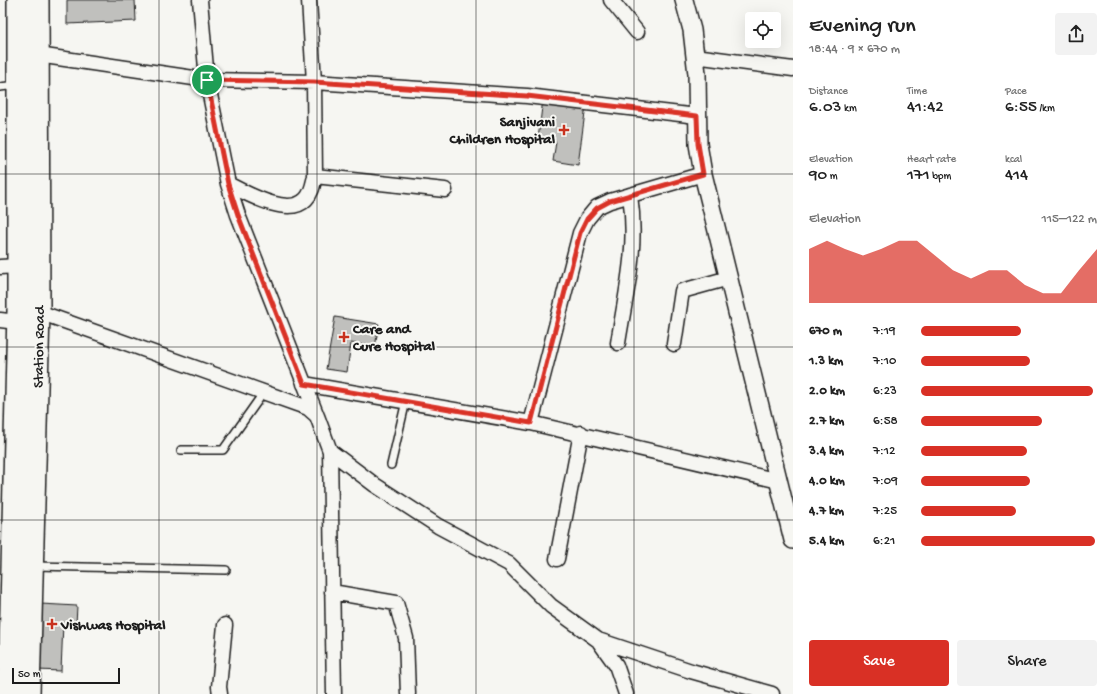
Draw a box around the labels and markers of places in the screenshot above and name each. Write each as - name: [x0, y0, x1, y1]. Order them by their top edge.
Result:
- pin: [190, 63, 224, 97]
- place label: Sanjivani Children Hospital: [448, 114, 556, 149]
- marker: Sanjivani Children Hospital: [558, 124, 570, 136]
- place label: Care and Cure Hospital: [352, 321, 436, 356]
- marker: Care and Cure Hospital: [338, 331, 350, 343]
- place label: Vishwas Hospital: [60, 617, 166, 635]
- marker: Vishwas Hospital: [46, 618, 58, 630]

